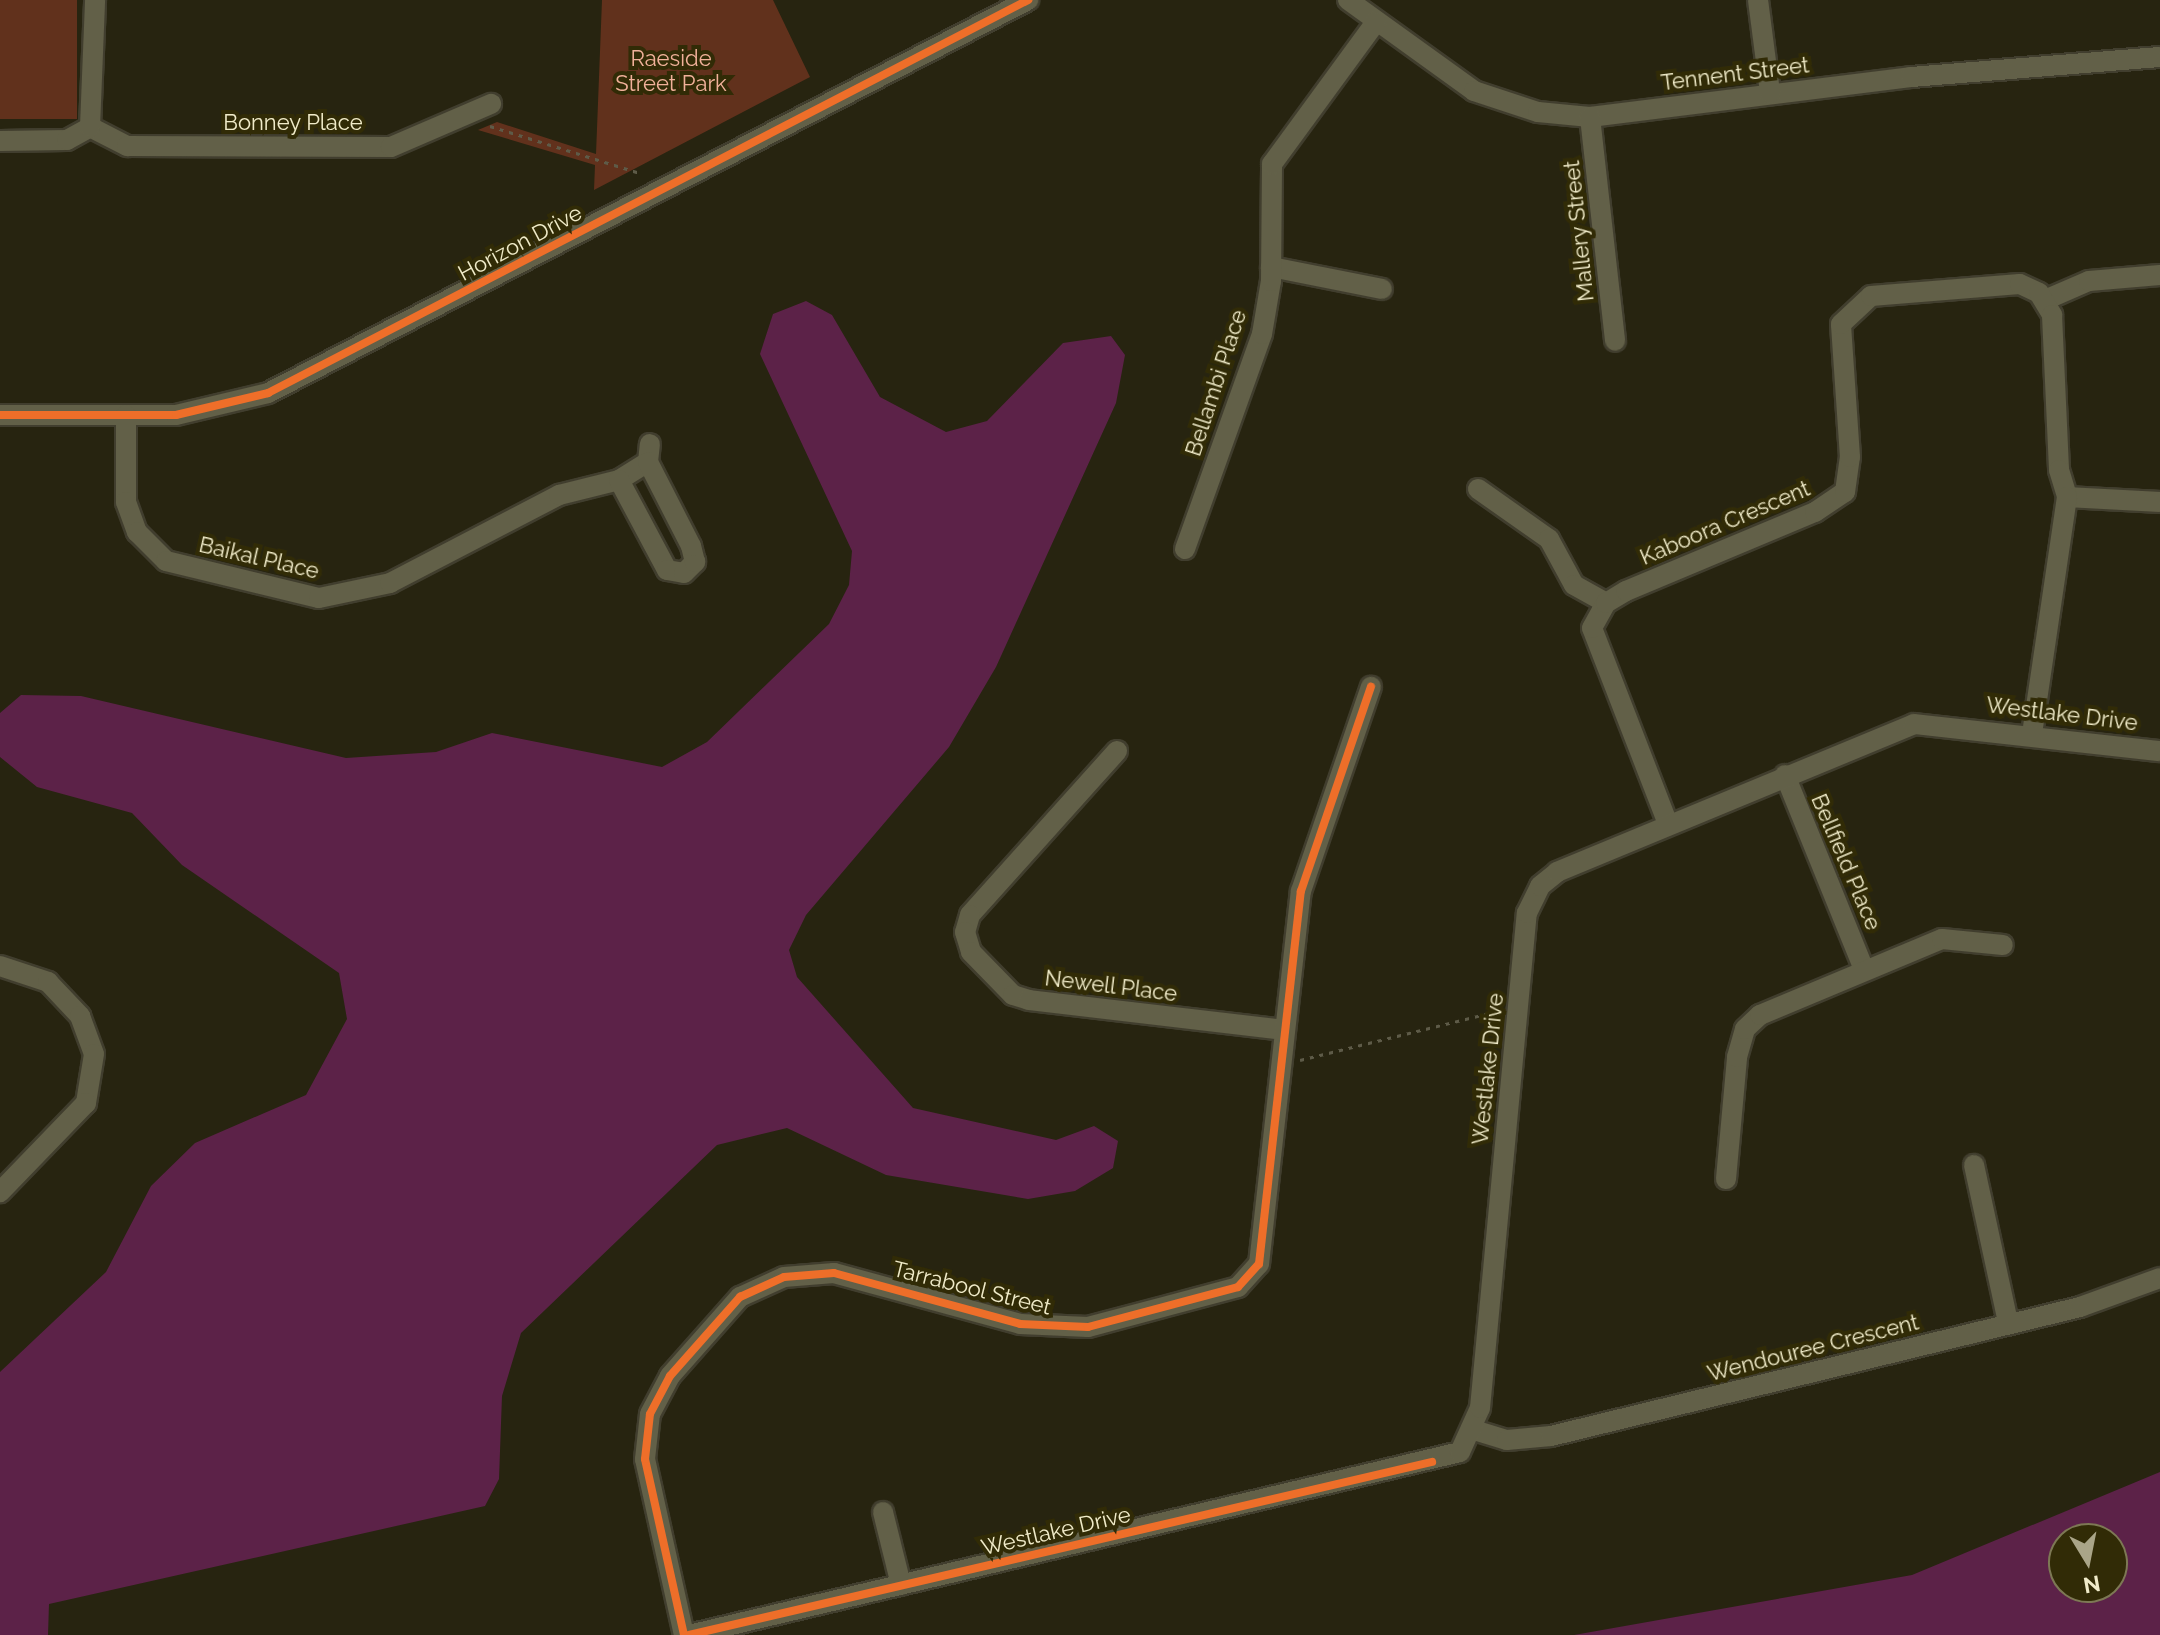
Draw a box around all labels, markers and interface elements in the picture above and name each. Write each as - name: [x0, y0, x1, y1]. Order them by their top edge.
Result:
- park label: Raeside Street Park: [615, 45, 727, 96]
- street label: Tennent Street: [1659, 52, 1811, 96]
- street label: Bonney Place: [223, 110, 363, 136]
- street label: Mallery Street: [1558, 159, 1600, 303]
- street label: Horizon Drive: [454, 199, 586, 287]
- street label: Bellambi Place: [1180, 307, 1252, 459]
- street label: Kaboora Crescent: [1636, 475, 1814, 571]
- street label: Baikal Place: [196, 531, 322, 585]
- street label: Westlake Drive: [1985, 692, 2139, 736]
- street label: Bellfield Place: [1805, 790, 1887, 934]
- street label: Newell Place: [1043, 965, 1179, 1007]
- street label: Westlake Drive: [1467, 992, 1509, 1146]
- street label: Tarrabool Street: [890, 1255, 1054, 1321]
- street label: Wendouree Crescent: [1705, 1309, 1921, 1387]
- street label: Westlake Drive: [979, 1501, 1133, 1561]
- north arrow: [2048, 1523, 2128, 1603]
- text: N: [2081, 1570, 2102, 1599]

